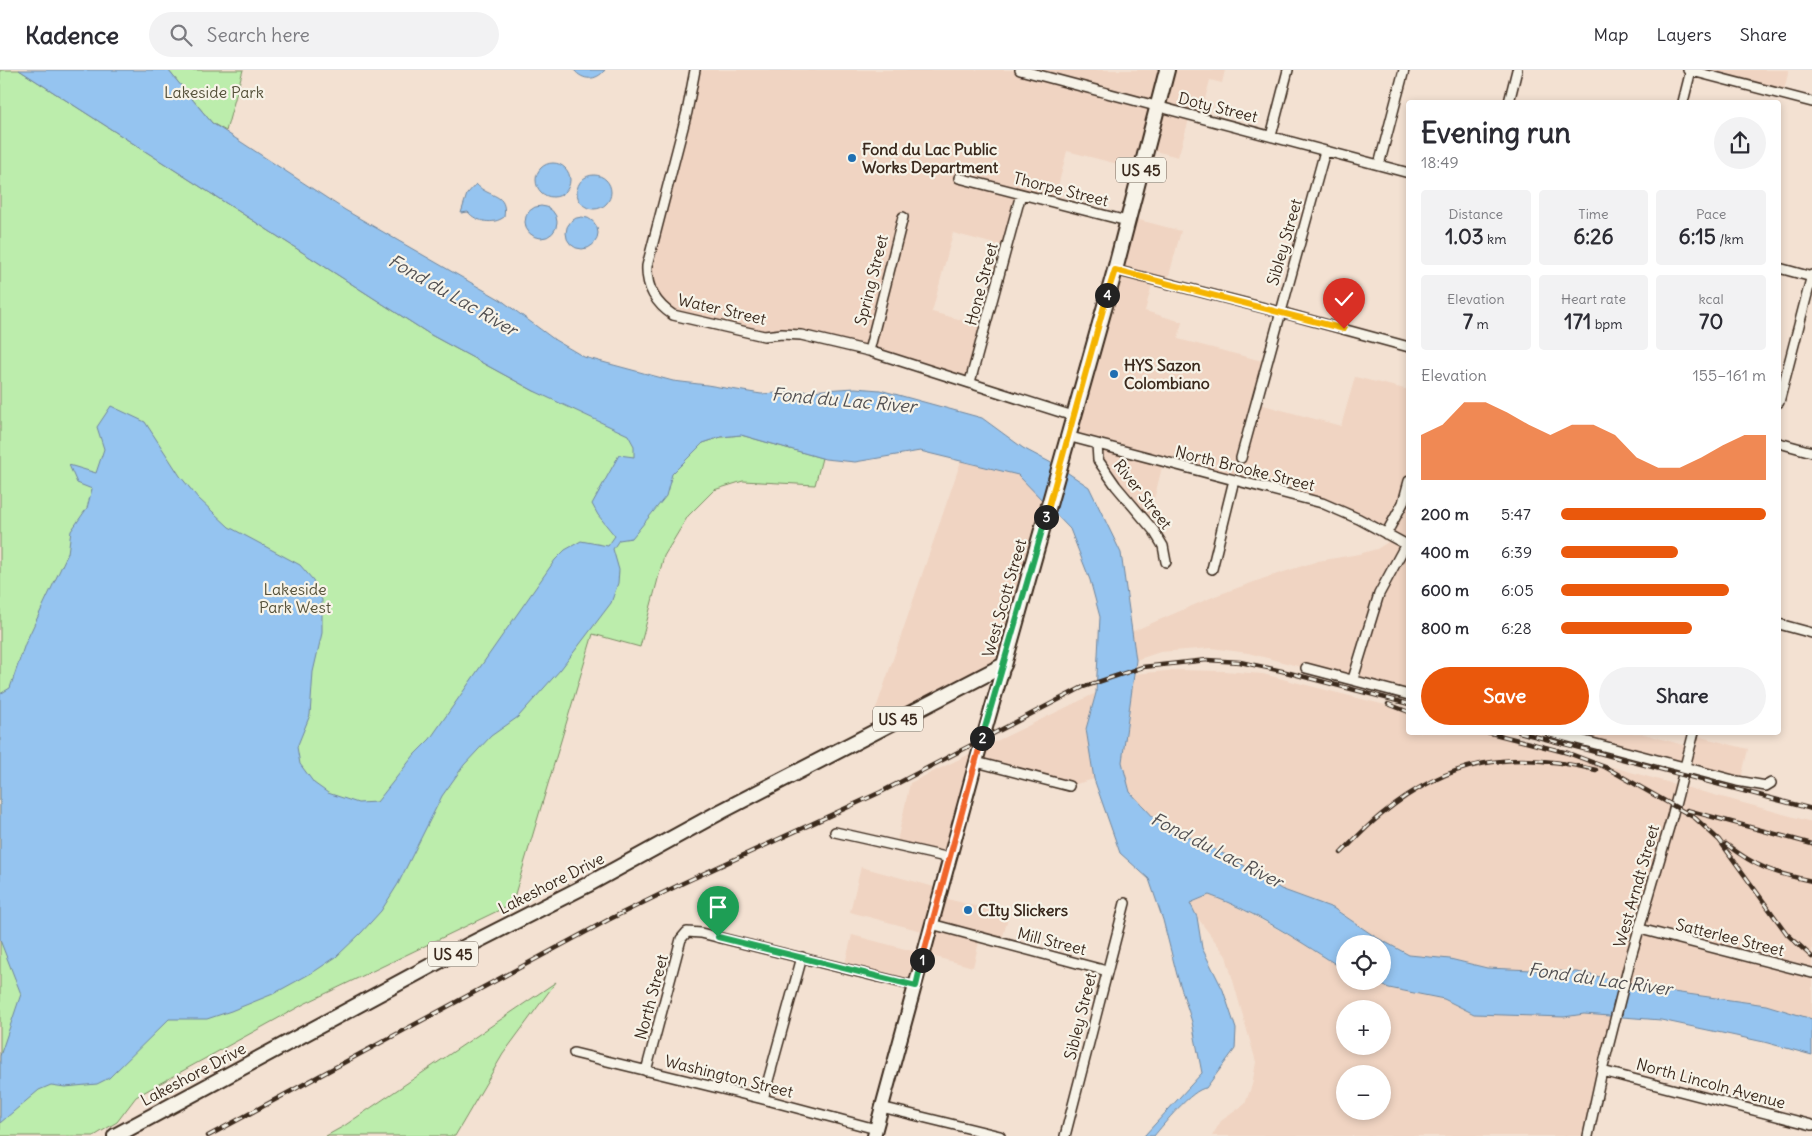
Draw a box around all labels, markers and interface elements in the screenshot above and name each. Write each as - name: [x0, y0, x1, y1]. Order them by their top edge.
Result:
- search box: [149, 12, 499, 57]
- text: Kadence: [25, 20, 119, 50]
- icon: search: [167, 21, 195, 49]
- text: Search here: [207, 23, 310, 47]
- text: Map: [1593, 23, 1628, 46]
- text: Layers: [1656, 23, 1712, 46]
- text: Share: [1740, 23, 1787, 46]
- park label: Lakeside Park: [164, 82, 264, 102]
- street label: Doty Street: [1176, 87, 1260, 127]
- text: Evening run: [1421, 115, 1571, 151]
- button: share: [1714, 117, 1766, 169]
- place label: Fond du Lac Public Works Department: [862, 139, 999, 178]
- marker: Fond du Lac Public Works Department: [846, 152, 858, 164]
- text: 18:49: [1421, 152, 1459, 172]
- road number: US 45: [1116, 158, 1166, 182]
- street label: Thorpe Street: [1011, 168, 1111, 211]
- street label: Sibley Street: [1262, 196, 1306, 288]
- text: Distance: [1448, 205, 1503, 223]
- text: Time: [1578, 205, 1609, 223]
- text: Pace: [1696, 205, 1726, 223]
- text: 1.03: [1445, 223, 1484, 250]
- text: 6:26: [1573, 223, 1614, 250]
- text: 6:15: [1679, 223, 1716, 250]
- text: km: [1484, 230, 1506, 248]
- text: /km: [1716, 230, 1744, 248]
- street label: Spring Street: [850, 232, 892, 327]
- street label: Hone Street: [960, 240, 1002, 328]
- water label: Fond du Lac River: [385, 249, 524, 342]
- pin: [1323, 278, 1365, 329]
- pin: 4: [1094, 282, 1120, 308]
- icon: check: [1330, 285, 1358, 313]
- text: 4: [1103, 286, 1112, 304]
- street label: Water Street: [676, 289, 769, 329]
- text: Elevation: [1447, 290, 1505, 308]
- text: Heart rate: [1561, 290, 1626, 308]
- text: kcal: [1699, 290, 1724, 308]
- text: 7: [1463, 308, 1473, 335]
- text: 171: [1564, 308, 1591, 335]
- text: 70: [1699, 308, 1723, 335]
- text: m: [1473, 315, 1489, 333]
- text: bpm: [1591, 315, 1623, 333]
- place label: HYS Sazon Colombiano: [1124, 355, 1210, 393]
- text: Elevation: [1421, 365, 1487, 385]
- text: 155–161 m: [1692, 365, 1766, 385]
- marker: HYS Sazon Colombiano: [1108, 368, 1120, 380]
- water label: Fond du Lac River: [771, 382, 920, 418]
- street label: North Brooke Street: [1173, 441, 1317, 495]
- street label: River Street: [1110, 455, 1177, 533]
- pin: 3: [1034, 504, 1058, 530]
- text: 200 m: [1421, 504, 1469, 524]
- text: 5:47: [1501, 504, 1531, 524]
- text: 3: [1043, 508, 1050, 526]
- street label: West Scott Street: [978, 536, 1031, 659]
- text: 400 m: [1421, 542, 1469, 562]
- text: 6:39: [1501, 542, 1532, 562]
- park label: Lakeside Park West: [259, 579, 332, 617]
- text: 600 m: [1421, 580, 1469, 600]
- text: 6:05: [1501, 580, 1534, 600]
- text: 800 m: [1421, 618, 1469, 638]
- text: 6:28: [1501, 618, 1532, 638]
- button: Save: [1421, 667, 1589, 725]
- button: Share: [1599, 667, 1766, 725]
- road number: US 45: [873, 706, 923, 732]
- pin: 2: [970, 726, 994, 750]
- text: 2: [979, 729, 986, 747]
- water label: Fond du Lac River: [1147, 807, 1289, 894]
- street label: West Arndt Street: [1609, 822, 1663, 950]
- street label: Lakeshore Drive: [495, 848, 607, 918]
- pin: [697, 886, 739, 937]
- icon: arrive: [704, 893, 732, 921]
- place label: CIty Slickers: [978, 900, 1068, 921]
- marker: CIty Slickers: [962, 904, 974, 916]
- street label: Satterlee Street: [1674, 914, 1787, 960]
- street label: Mill Street: [1016, 923, 1089, 959]
- map controls: [1336, 935, 1391, 1120]
- button: locate: [1336, 935, 1391, 990]
- road number: US 45: [428, 942, 478, 966]
- pin: 1: [910, 948, 934, 972]
- text: 1: [920, 951, 925, 969]
- street label: North Street: [630, 952, 672, 1042]
- water label: Fond du Lac River: [1527, 958, 1676, 1001]
- street label: Sibley Street: [1060, 970, 1101, 1062]
- button: +: [1336, 1000, 1391, 1055]
- street label: Lakeshore Drive: [137, 1038, 249, 1110]
- street label: Washington Street: [663, 1050, 796, 1102]
- street label: North Lincoln Avenue: [1634, 1053, 1788, 1113]
- button: −: [1336, 1065, 1391, 1120]

